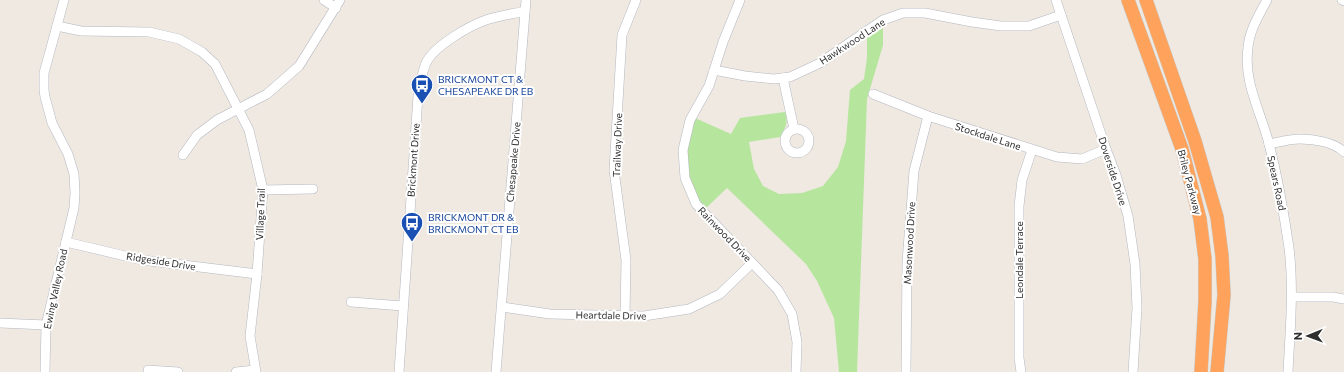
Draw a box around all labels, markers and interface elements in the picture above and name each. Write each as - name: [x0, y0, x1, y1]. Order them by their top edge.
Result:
- street label: Hawkwood Lane: [817, 15, 887, 67]
- bus stop icon: BRICKMONT CT & CHESAPEAKE DR EB: [409, 72, 435, 105]
- place label: BRICKMONT CT & CHESAPEAKE DR EB: [438, 73, 534, 97]
- street label: Trailway Drive: [610, 113, 624, 177]
- street label: Stockdale Lane: [954, 120, 1022, 152]
- street label: Chesapeake Drive: [504, 121, 522, 203]
- street label: Brickmont Drive: [404, 123, 422, 197]
- street label: Doverside Drive: [1096, 135, 1130, 207]
- street label: Briley Parkway: [1176, 148, 1204, 216]
- street label: Spears Road: [1265, 154, 1289, 212]
- street label: Village Trail: [253, 188, 267, 240]
- street label: Masonwood Drive: [901, 202, 917, 284]
- street label: Rainwood Drive: [696, 204, 754, 264]
- bus stop icon: BRICKMONT DR & BRICKMONT CT EB: [399, 210, 425, 243]
- place label: BRICKMONT DR & BRICKMONT CT EB: [428, 211, 519, 235]
- street label: Leondale Terrace: [1013, 221, 1025, 299]
- street label: Ewing Valley Road: [41, 248, 69, 330]
- street label: Ridgeside Drive: [126, 250, 196, 272]
- street label: Heartdale Drive: [575, 308, 647, 322]
- north arrow: [1288, 316, 1328, 356]
- text: N: [1291, 332, 1304, 340]

